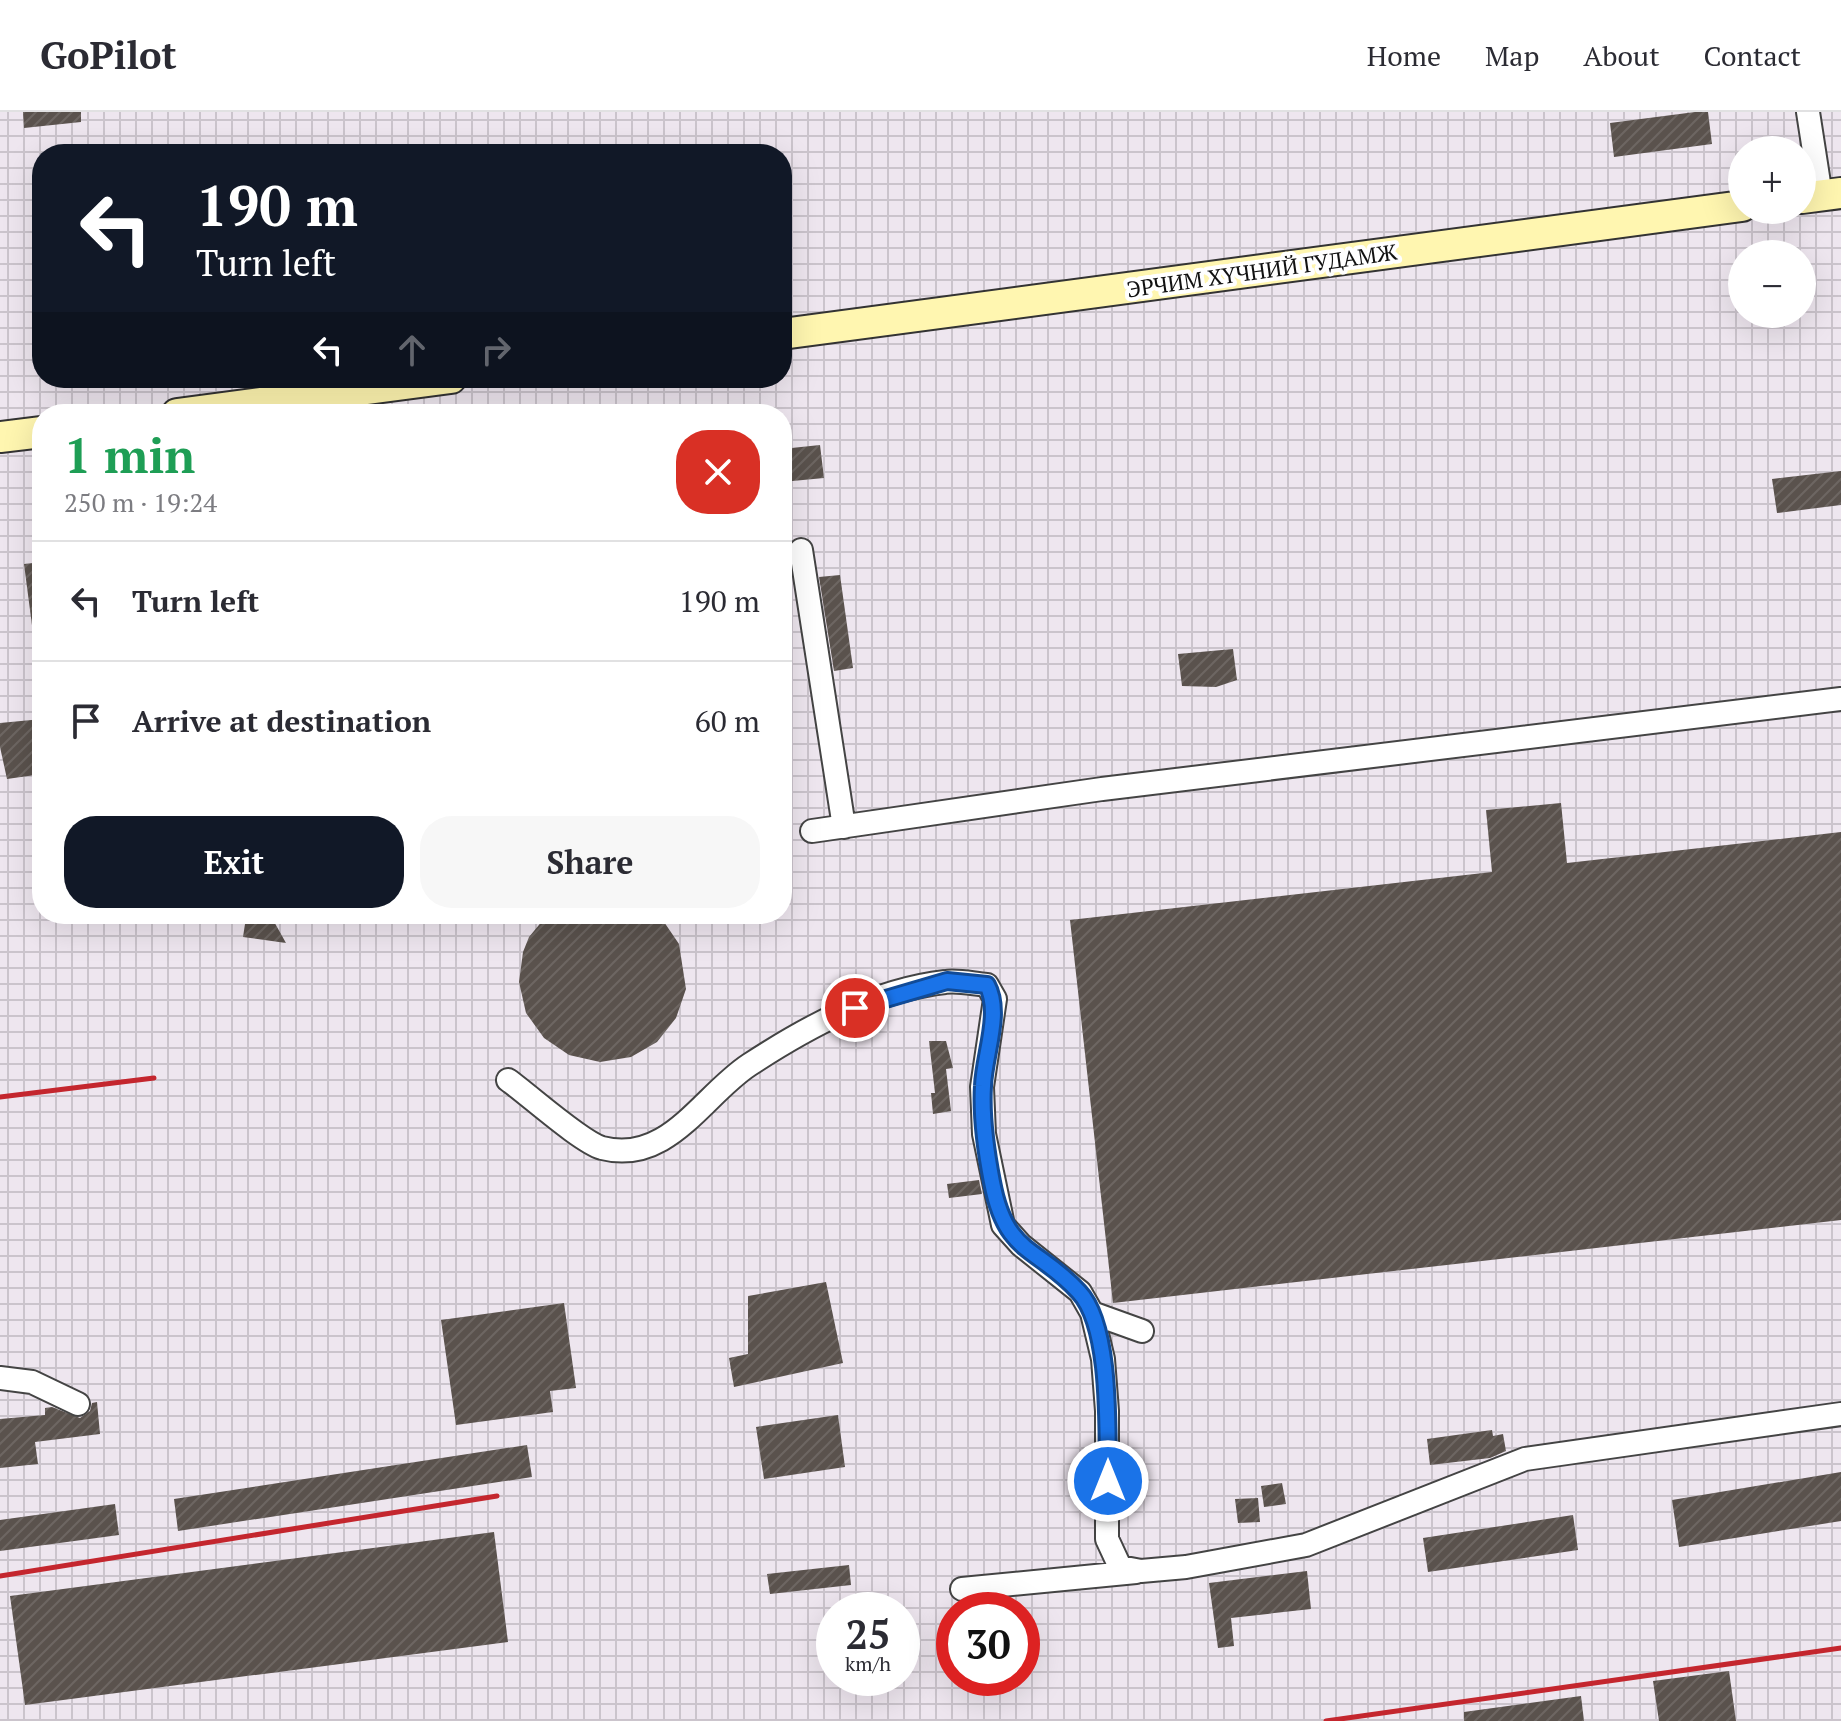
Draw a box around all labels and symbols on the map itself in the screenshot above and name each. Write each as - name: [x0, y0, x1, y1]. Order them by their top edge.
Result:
- street label: ЭРЧИМ ХҮЧНИЙ ГУДАМЖ: [1125, 237, 1399, 303]
- pin: [821, 974, 889, 1042]
- position arrow: [1066, 1439, 1150, 1523]
- speed limit sign: 30: [936, 1592, 1040, 1696]

